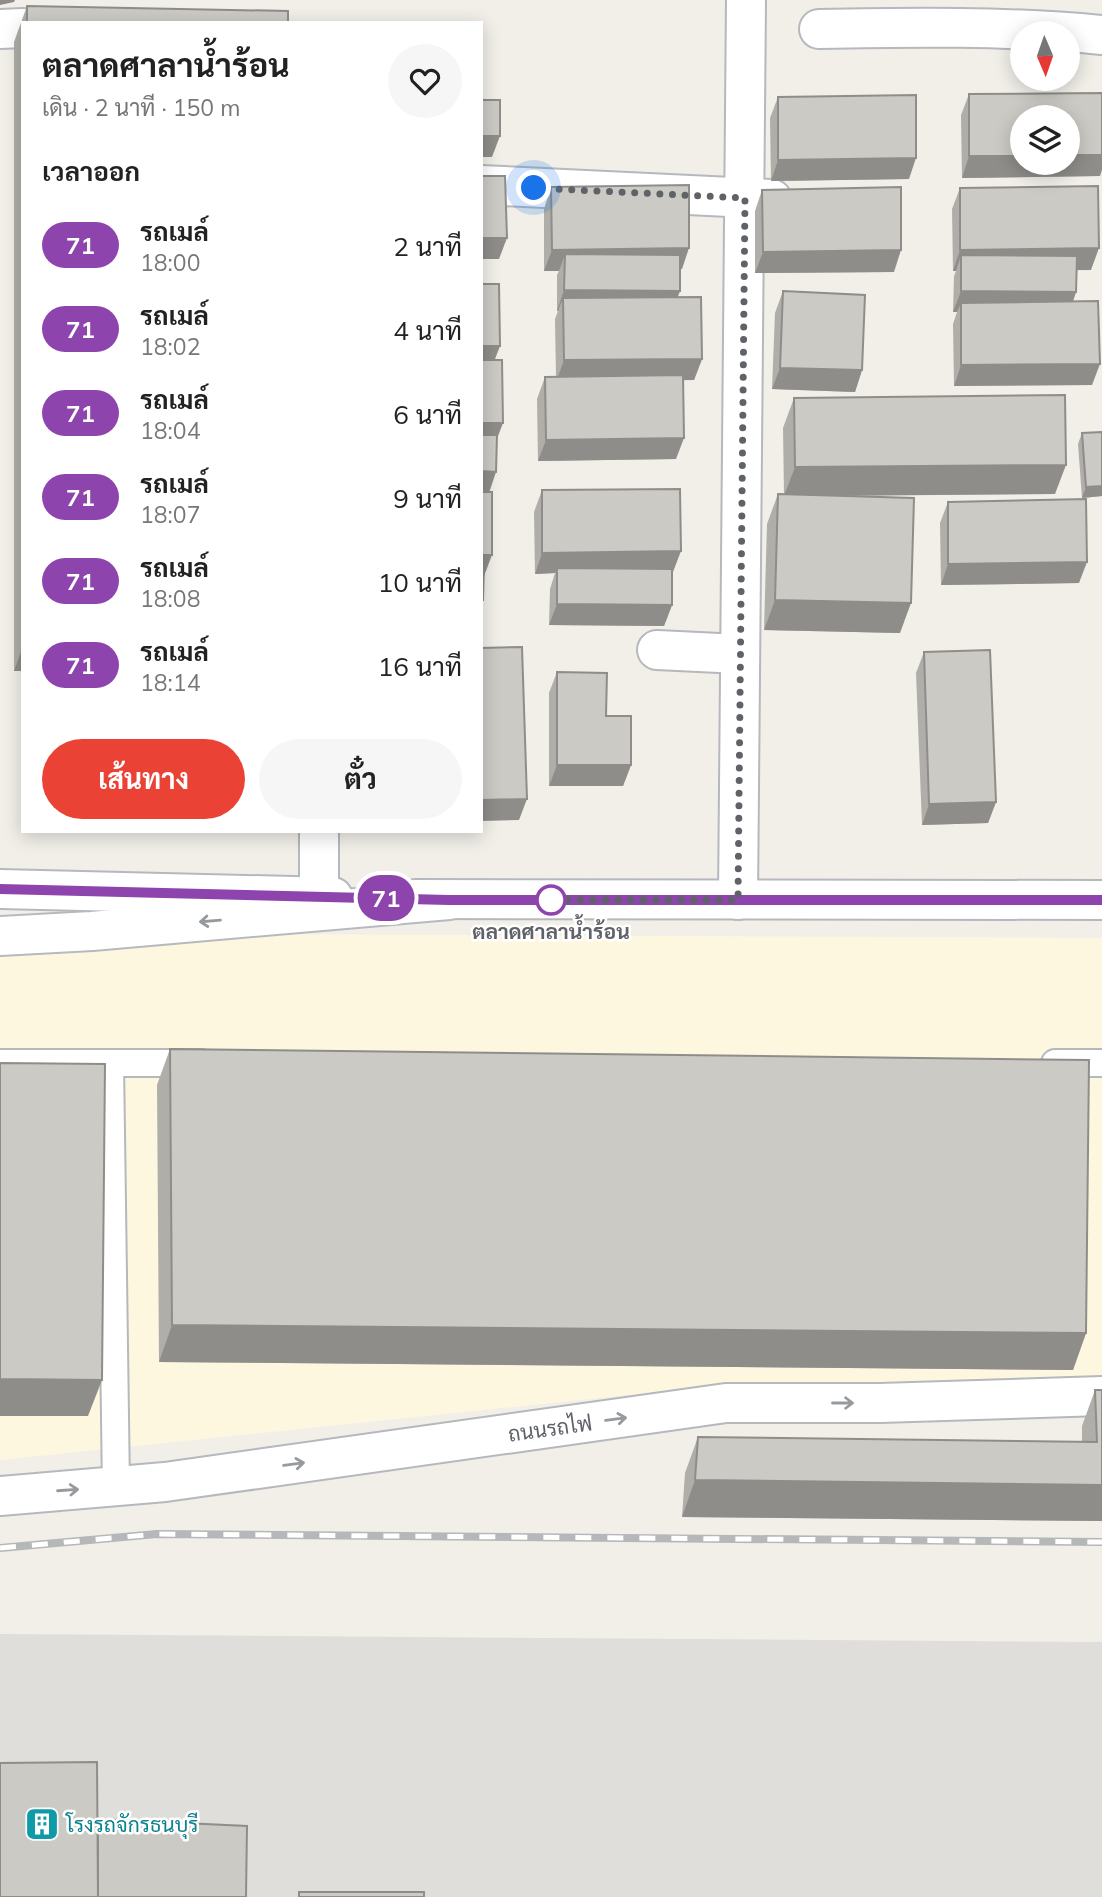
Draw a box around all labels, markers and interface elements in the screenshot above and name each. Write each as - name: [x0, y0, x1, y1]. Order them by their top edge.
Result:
- north arrow: [1010, 21, 1080, 91]
- map controls: [1010, 21, 1080, 175]
- text: ตลาดศาลาน้ำร้อน: [42, 44, 290, 85]
- button: heart: [388, 44, 462, 118]
- text: เดิน · 2 นาที · 150 m: [42, 93, 240, 122]
- button: layers: [1010, 105, 1080, 175]
- text: เวลาออก: [42, 155, 140, 188]
- your location: [516, 170, 551, 205]
- text: รถเมล์: [140, 215, 209, 248]
- text: 71: [66, 230, 95, 260]
- text: 2 นาที: [393, 230, 462, 263]
- text: 18:00: [140, 248, 200, 277]
- text: รถเมล์: [140, 299, 209, 332]
- text: 71: [66, 314, 95, 344]
- text: 4 นาที: [393, 314, 462, 347]
- text: 18:02: [140, 332, 200, 361]
- text: รถเมล์: [140, 383, 209, 416]
- text: 71: [66, 398, 95, 428]
- text: 6 นาที: [393, 398, 462, 431]
- text: 18:04: [140, 416, 200, 445]
- text: รถเมล์: [140, 467, 209, 500]
- text: 71: [66, 482, 95, 512]
- text: 9 นาที: [393, 482, 462, 515]
- text: 18:07: [140, 500, 200, 529]
- text: รถเมล์: [140, 551, 209, 584]
- text: 71: [66, 566, 95, 596]
- text: 10 นาที: [378, 566, 462, 599]
- text: 18:08: [140, 584, 200, 613]
- text: รถเมล์: [140, 635, 209, 668]
- text: 71: [66, 650, 95, 680]
- text: 16 นาที: [378, 650, 462, 683]
- text: 18:14: [140, 668, 200, 697]
- button: เส้นทาง: [42, 739, 245, 819]
- button: ตั๋ว: [259, 739, 462, 819]
- line badge: 71: [354, 875, 418, 921]
- text: 71: [372, 883, 400, 913]
- marker: ตลาดศาลาน้ำร้อน: [536, 885, 566, 915]
- place label: ตลาดศาลาน้ำร้อน: [472, 914, 630, 944]
- one-way arrow: [199, 915, 222, 928]
- one-way arrow: [831, 1396, 854, 1410]
- street label: ถนนรถไฟ: [506, 1409, 594, 1447]
- one-way arrow: [604, 1412, 627, 1425]
- one-way arrow: [282, 1457, 305, 1470]
- one-way arrow: [56, 1483, 79, 1496]
- building icon: โรงรถจักรธนบุรี: [23, 1805, 61, 1843]
- place label: โรงรถจักรธนบุรี: [65, 1811, 198, 1839]

